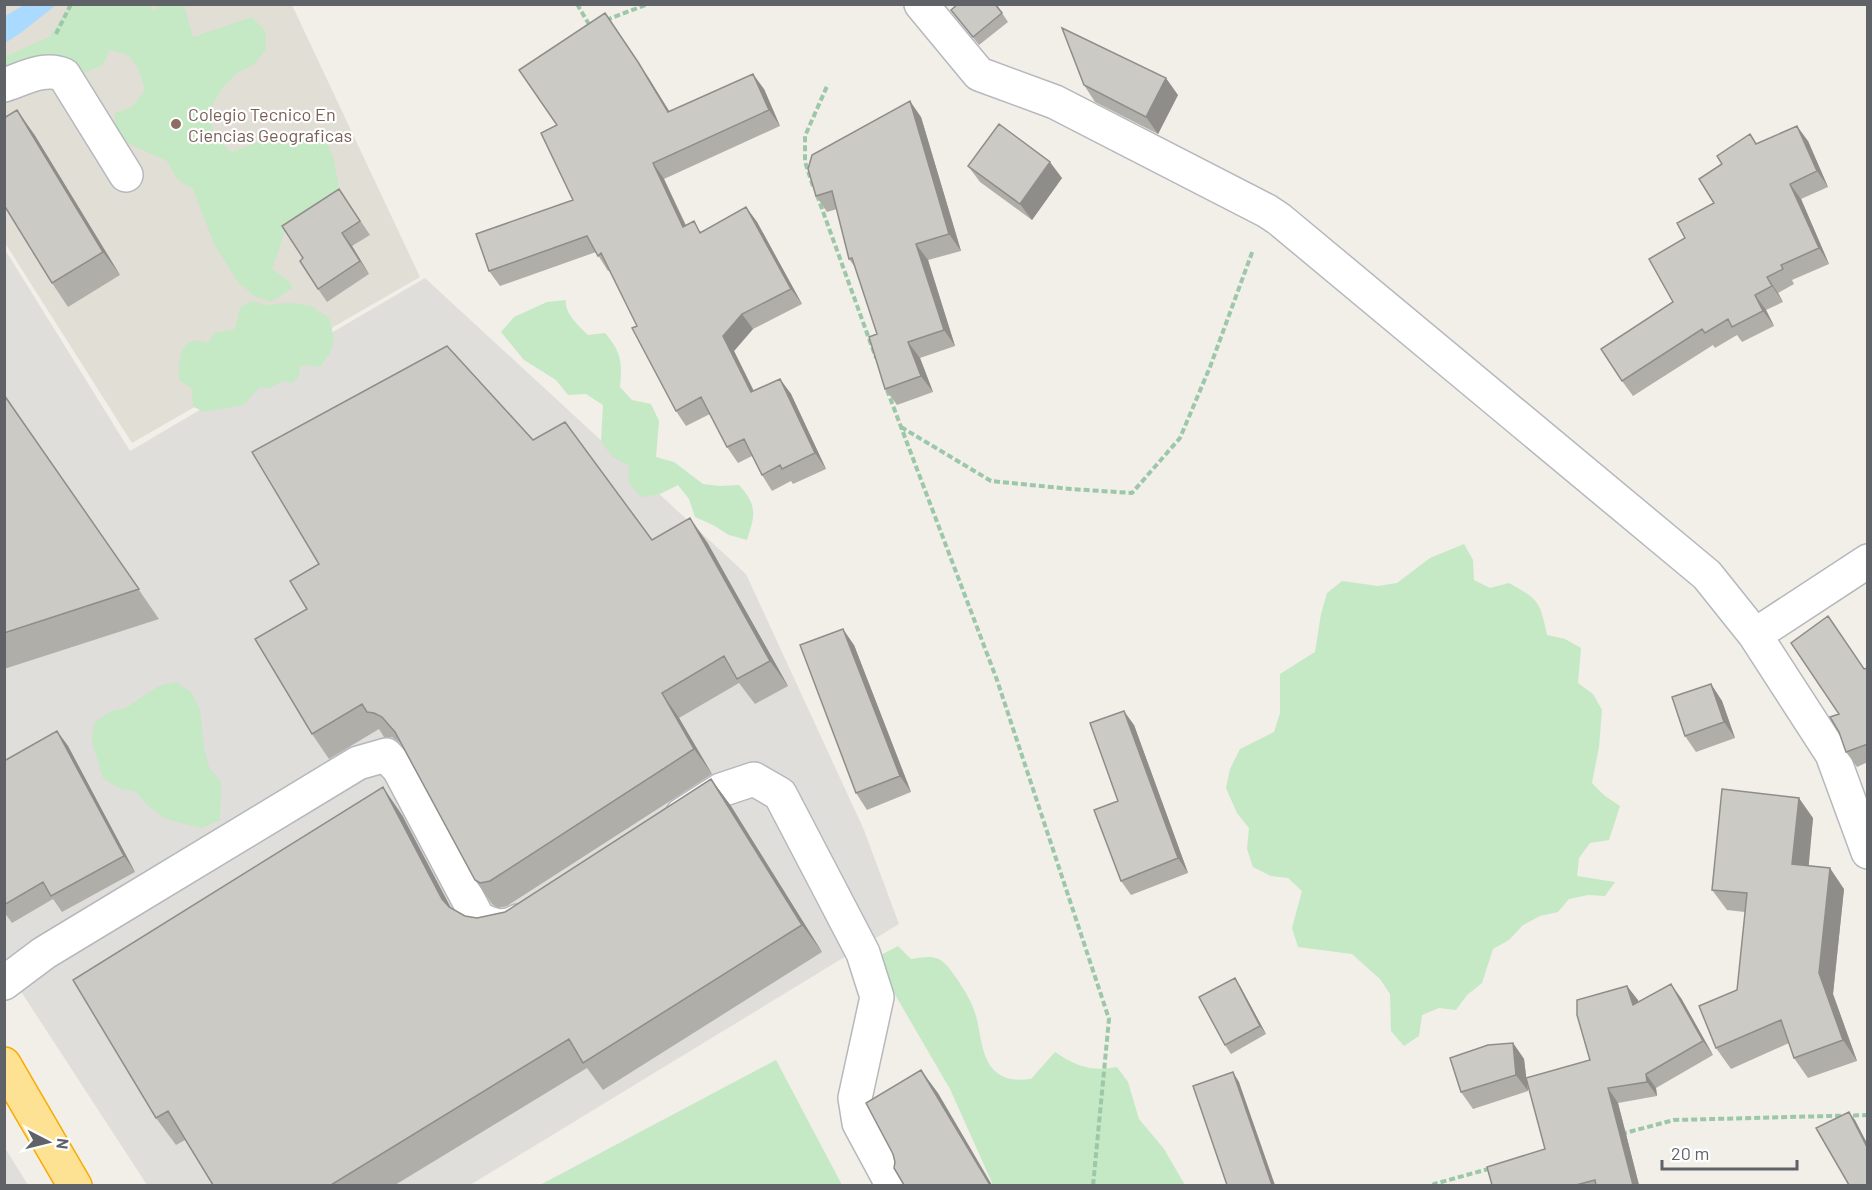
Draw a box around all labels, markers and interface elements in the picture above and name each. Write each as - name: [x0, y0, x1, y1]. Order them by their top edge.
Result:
- place label: Colegio Tecnico En Ciencias Geograficas: [188, 103, 352, 146]
- marker: Colegio Tecnico En Ciencias Geograficas: [169, 117, 183, 131]
- north arrow: [18, 1112, 78, 1172]
- scale bar: [1662, 1133, 1797, 1171]
- text: N: [53, 1137, 73, 1150]
- text: 20 m: [1671, 1142, 1709, 1164]

